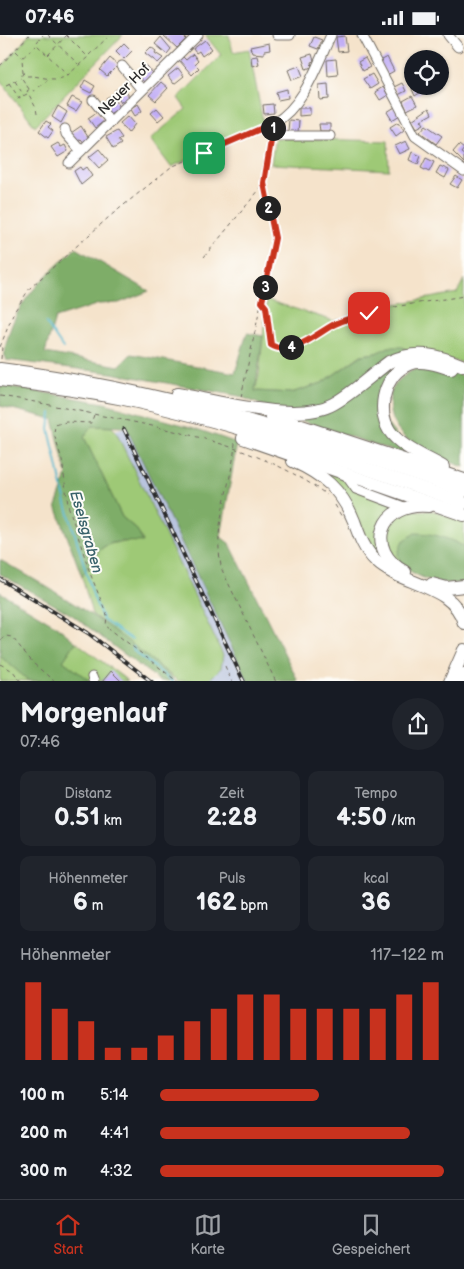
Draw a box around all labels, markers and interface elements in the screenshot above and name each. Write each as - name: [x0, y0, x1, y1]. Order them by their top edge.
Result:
- text: 07:46: [25, 6, 75, 29]
- map controls: [404, 50, 449, 95]
- button: locate: [404, 50, 449, 95]
- street label: Neuer Hof: [95, 59, 154, 118]
- pin: 1: [260, 115, 286, 141]
- text: 1: [271, 120, 276, 137]
- pin: [183, 132, 225, 174]
- icon: arrive: [190, 139, 218, 167]
- pin: 2: [256, 195, 280, 221]
- text: 2: [264, 200, 273, 217]
- pin: 3: [252, 275, 278, 299]
- text: 3: [261, 279, 270, 296]
- pin: [348, 292, 390, 334]
- icon: check: [355, 299, 383, 327]
- pin: 4: [278, 335, 304, 359]
- text: 4: [287, 339, 296, 356]
- water label: Eselsgraben: [65, 489, 107, 575]
- text: Morgenlauf: [20, 697, 167, 730]
- button: share: [392, 698, 444, 750]
- text: 07:46: [20, 733, 60, 752]
- text: Distanz: [65, 785, 111, 802]
- text: Zeit: [220, 785, 244, 802]
- text: Tempo: [355, 785, 397, 802]
- text: 0.51: [54, 802, 100, 833]
- text: 2:28: [207, 802, 257, 833]
- text: 4:50: [336, 802, 387, 833]
- text: km: [100, 812, 122, 829]
- text: /km: [387, 812, 416, 829]
- text: Höhenmeter: [48, 870, 128, 887]
- text: Puls: [219, 870, 245, 887]
- text: kcal: [363, 870, 389, 887]
- text: 6: [73, 887, 88, 918]
- text: 162: [196, 887, 237, 918]
- text: 36: [361, 887, 391, 918]
- text: m: [88, 897, 103, 914]
- text: bpm: [237, 897, 268, 914]
- text: Höhenmeter: [20, 946, 110, 965]
- text: 117–122 m: [371, 946, 444, 965]
- text: 100 m: [20, 1086, 65, 1105]
- text: 5:14: [100, 1086, 128, 1105]
- text: 200 m: [20, 1124, 67, 1143]
- text: 4:41: [100, 1124, 129, 1143]
- text: 300 m: [20, 1162, 67, 1181]
- text: 4:32: [100, 1162, 132, 1181]
- tab: Start: [54, 1211, 83, 1258]
- tab: Karte: [191, 1211, 225, 1258]
- tab: Gespeichert: [332, 1211, 410, 1258]

